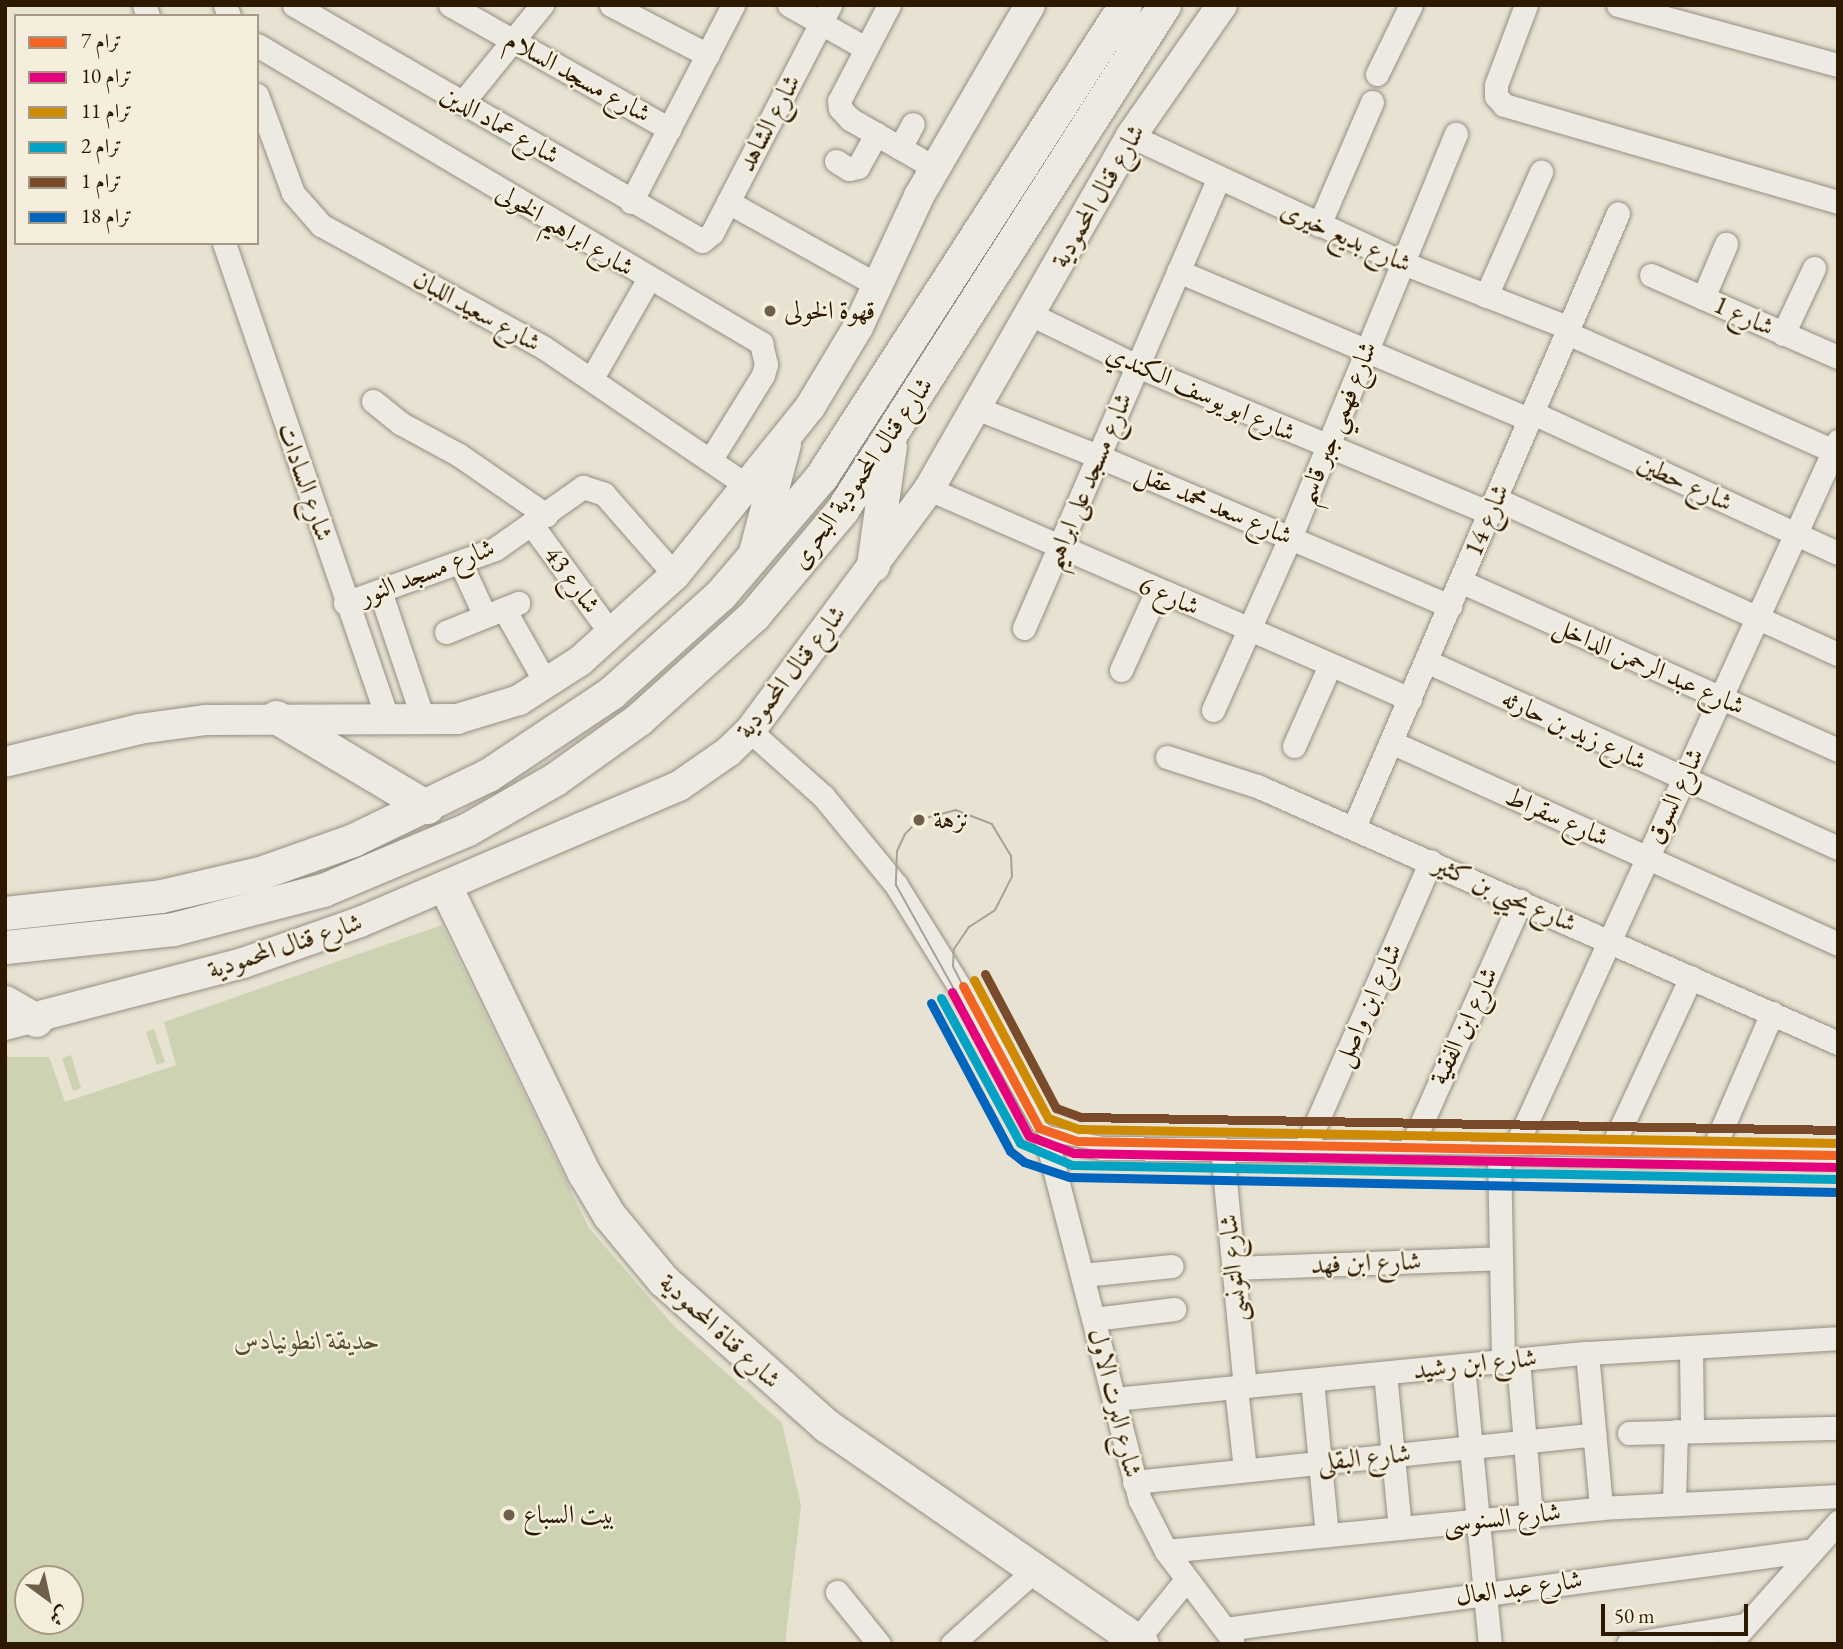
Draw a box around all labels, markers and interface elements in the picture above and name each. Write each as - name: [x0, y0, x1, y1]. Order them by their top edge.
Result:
- legend: [14, 14, 259, 245]
- street label: شارع مسجد السلام: [500, 24, 656, 130]
- text: ترام 7: [81, 27, 122, 54]
- text: ترام 10: [81, 62, 132, 89]
- street label: شارع الشاهد: [731, 69, 807, 177]
- street label: شارع عماد الدين: [435, 79, 565, 171]
- text: ترام 11: [81, 97, 132, 124]
- street label: شارع قنال المحمودية: [1044, 119, 1152, 273]
- text: ترام 2: [81, 132, 122, 159]
- text: ترام 1: [81, 167, 122, 194]
- street label: شارع ابراهيم الخولى: [490, 177, 640, 283]
- street label: شارع بديع خيرى: [1276, 194, 1416, 280]
- text: ترام 18: [81, 202, 132, 229]
- street label: شارع سعيد اللبان: [408, 263, 546, 359]
- street label: شارع 1: [1709, 289, 1779, 343]
- place label: قهوة الخولى: [784, 295, 875, 327]
- marker: قهوة الخولى: [762, 303, 778, 319]
- street label: شارع ابو يوسف الكندي: [1102, 337, 1300, 449]
- street label: شارع فهمي جبر قاسم: [1290, 337, 1384, 509]
- street label: شارع قنال المحمودية البحرى: [784, 371, 940, 575]
- street label: شارع مسجد على ابراهيم: [1037, 388, 1139, 574]
- street label: شارع السادات: [270, 419, 340, 545]
- street label: شارع حطين: [1632, 447, 1738, 519]
- street label: شارع سعد محمد عقل: [1131, 458, 1297, 552]
- street label: شارع 14: [1458, 479, 1516, 561]
- street label: شارع مسجد النور: [355, 532, 499, 612]
- street label: شارع 43: [537, 540, 607, 620]
- street label: شارع 6: [1134, 569, 1204, 623]
- street label: شارع قنال المحمودية: [729, 599, 853, 745]
- street label: شارع عبد الرحمن الداخل: [1549, 610, 1749, 722]
- street label: شارع زيد بن حارثه: [1496, 683, 1652, 777]
- street label: شارع السوق: [1639, 743, 1711, 849]
- street label: شارع سقراط: [1500, 780, 1614, 854]
- place label: نزهة: [933, 804, 969, 836]
- marker: نزهة: [911, 812, 927, 828]
- street label: شارع يحيي بن كثير: [1429, 849, 1581, 939]
- street label: شارع قنال المحمودية: [204, 906, 366, 986]
- street label: شارع ابن واصل: [1327, 939, 1409, 1071]
- street label: شارع ابن الفقية: [1423, 962, 1505, 1090]
- street label: شارع التونسى: [1213, 1213, 1253, 1323]
- street label: شارع ابن فهد: [1310, 1245, 1422, 1281]
- street label: شارع قناة المحمودية: [653, 1267, 787, 1395]
- park label: حديقة انطونيادس: [234, 1325, 380, 1357]
- street label: شارع البرت الاول: [1081, 1325, 1149, 1481]
- street label: شارع ابن رشيد: [1412, 1342, 1538, 1386]
- street label: شارع البقلى: [1316, 1438, 1412, 1478]
- street label: شارع السنوسى: [1441, 1496, 1563, 1540]
- place label: بيت السباع: [523, 1499, 615, 1531]
- marker: بيت السباع: [501, 1507, 517, 1523]
- street label: شارع عبد العال: [1454, 1564, 1584, 1612]
- north arrow: [14, 1565, 84, 1635]
- scale bar: [1605, 1590, 1752, 1634]
- text: ش: [45, 1601, 74, 1632]
- text: 50 m: [1614, 1602, 1655, 1629]

